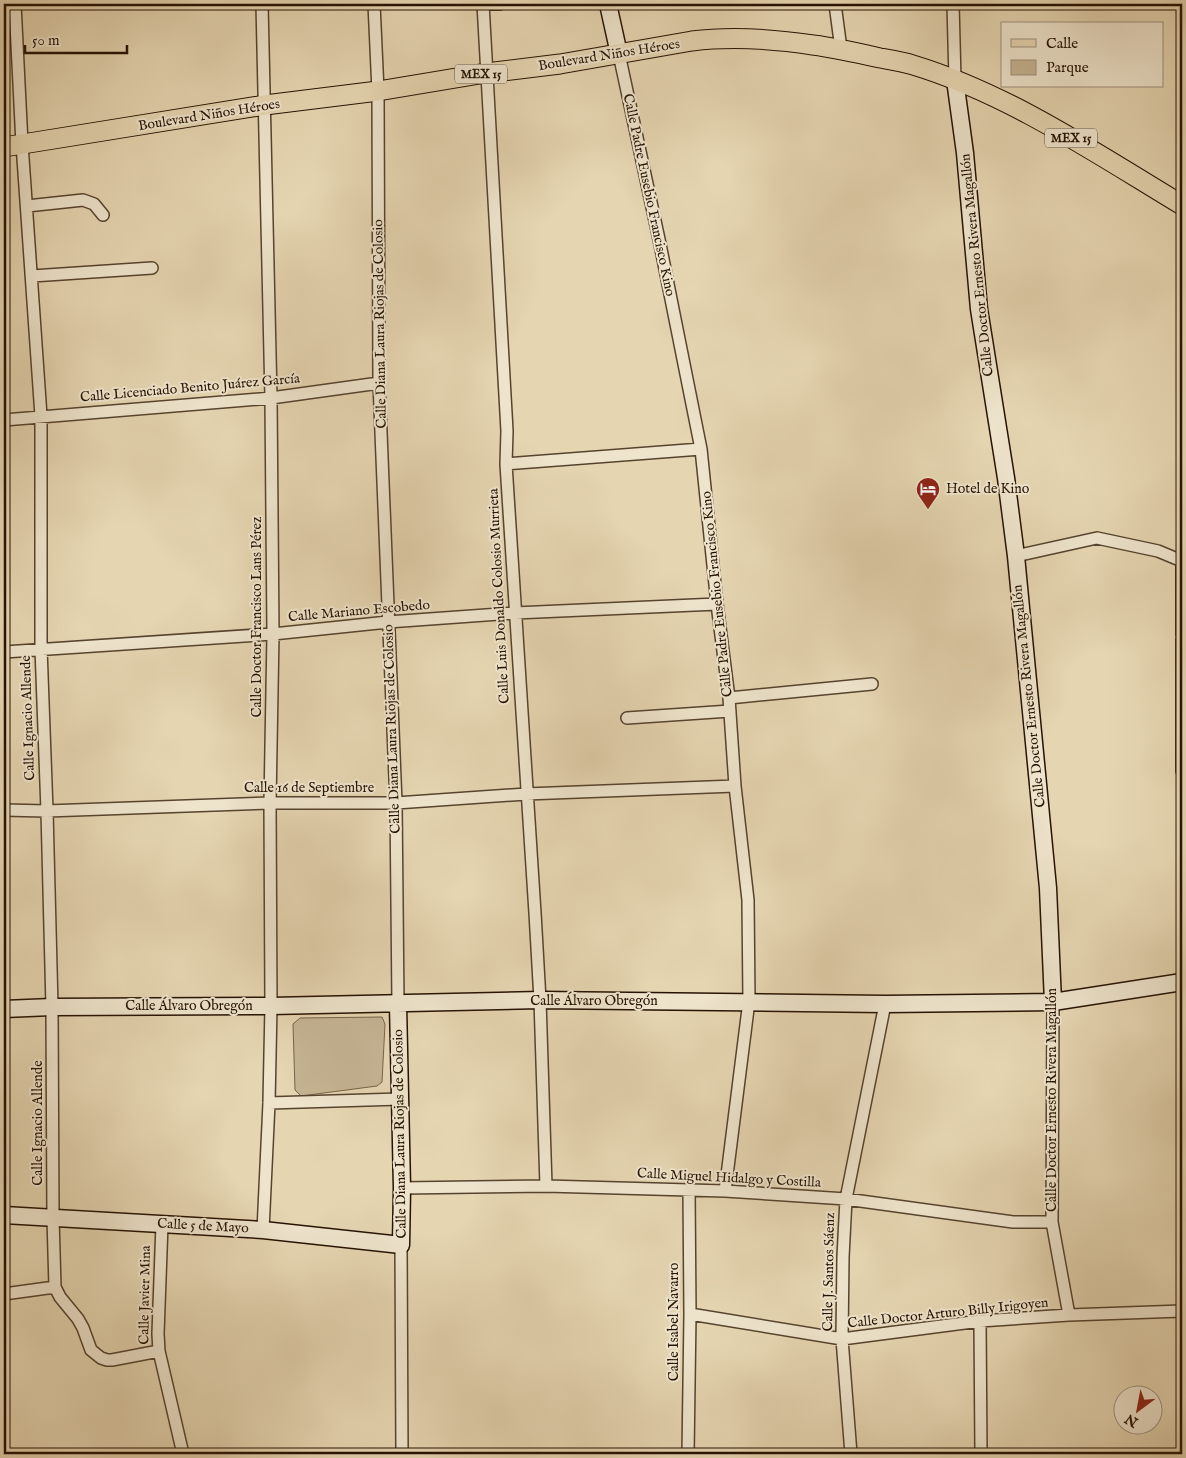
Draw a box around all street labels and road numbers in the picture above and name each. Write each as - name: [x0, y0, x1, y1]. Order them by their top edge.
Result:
- street label: Boulevard Niños Héroes: [537, 35, 681, 75]
- road number: MEX 15: [455, 64, 507, 84]
- street label: Calle Padre Eusebio Francisco Kino: [619, 92, 679, 298]
- street label: Boulevard Niños Héroes: [137, 95, 281, 135]
- road number: MEX 15: [1045, 128, 1097, 148]
- street label: Calle Doctor Ernesto Rivera Magallón: [956, 152, 998, 377]
- street label: Calle Diana Laura Riojas de Colosio: [369, 219, 391, 429]
- street label: Calle Licenciado Benito Juárez García: [79, 369, 302, 407]
- street label: Calle Luis Donaldo Colosio Murrieta: [484, 487, 514, 704]
- street label: Calle Padre Eusebio Francisco Kino: [697, 490, 737, 698]
- street label: Calle Doctor Francisco Lans Pérez: [248, 516, 266, 717]
- street label: Calle Doctor Ernesto Rivera Magallón: [1008, 583, 1050, 808]
- street label: Calle Mariano Escobedo: [287, 596, 431, 626]
- street label: Calle Diana Laura Riojas de Colosio: [379, 624, 405, 834]
- street label: Calle Ignacio Allende: [17, 654, 39, 781]
- street label: Calle 16 de Septiembre: [244, 779, 375, 797]
- street label: Calle Doctor Ernesto Rivera Magallón: [1043, 988, 1061, 1212]
- street label: Calle Álvaro Obregón: [530, 991, 658, 1010]
- street label: Calle Álvaro Obregón: [125, 996, 253, 1015]
- street label: Calle Diana Laura Riojas de Colosio: [389, 1029, 411, 1239]
- street label: Calle Ignacio Allende: [29, 1060, 47, 1186]
- street label: Calle Miguel Hidalgo y Costilla: [637, 1164, 822, 1192]
- street label: Calle J. Santos Sáenz: [819, 1212, 839, 1332]
- street label: Calle 5 de Mayo: [157, 1215, 250, 1237]
- street label: Calle Javier Mina: [135, 1244, 155, 1345]
- street label: Calle Isabel Navarro: [665, 1262, 683, 1381]
- street label: Calle Doctor Arturo Billy Irigoyen: [847, 1293, 1050, 1332]

